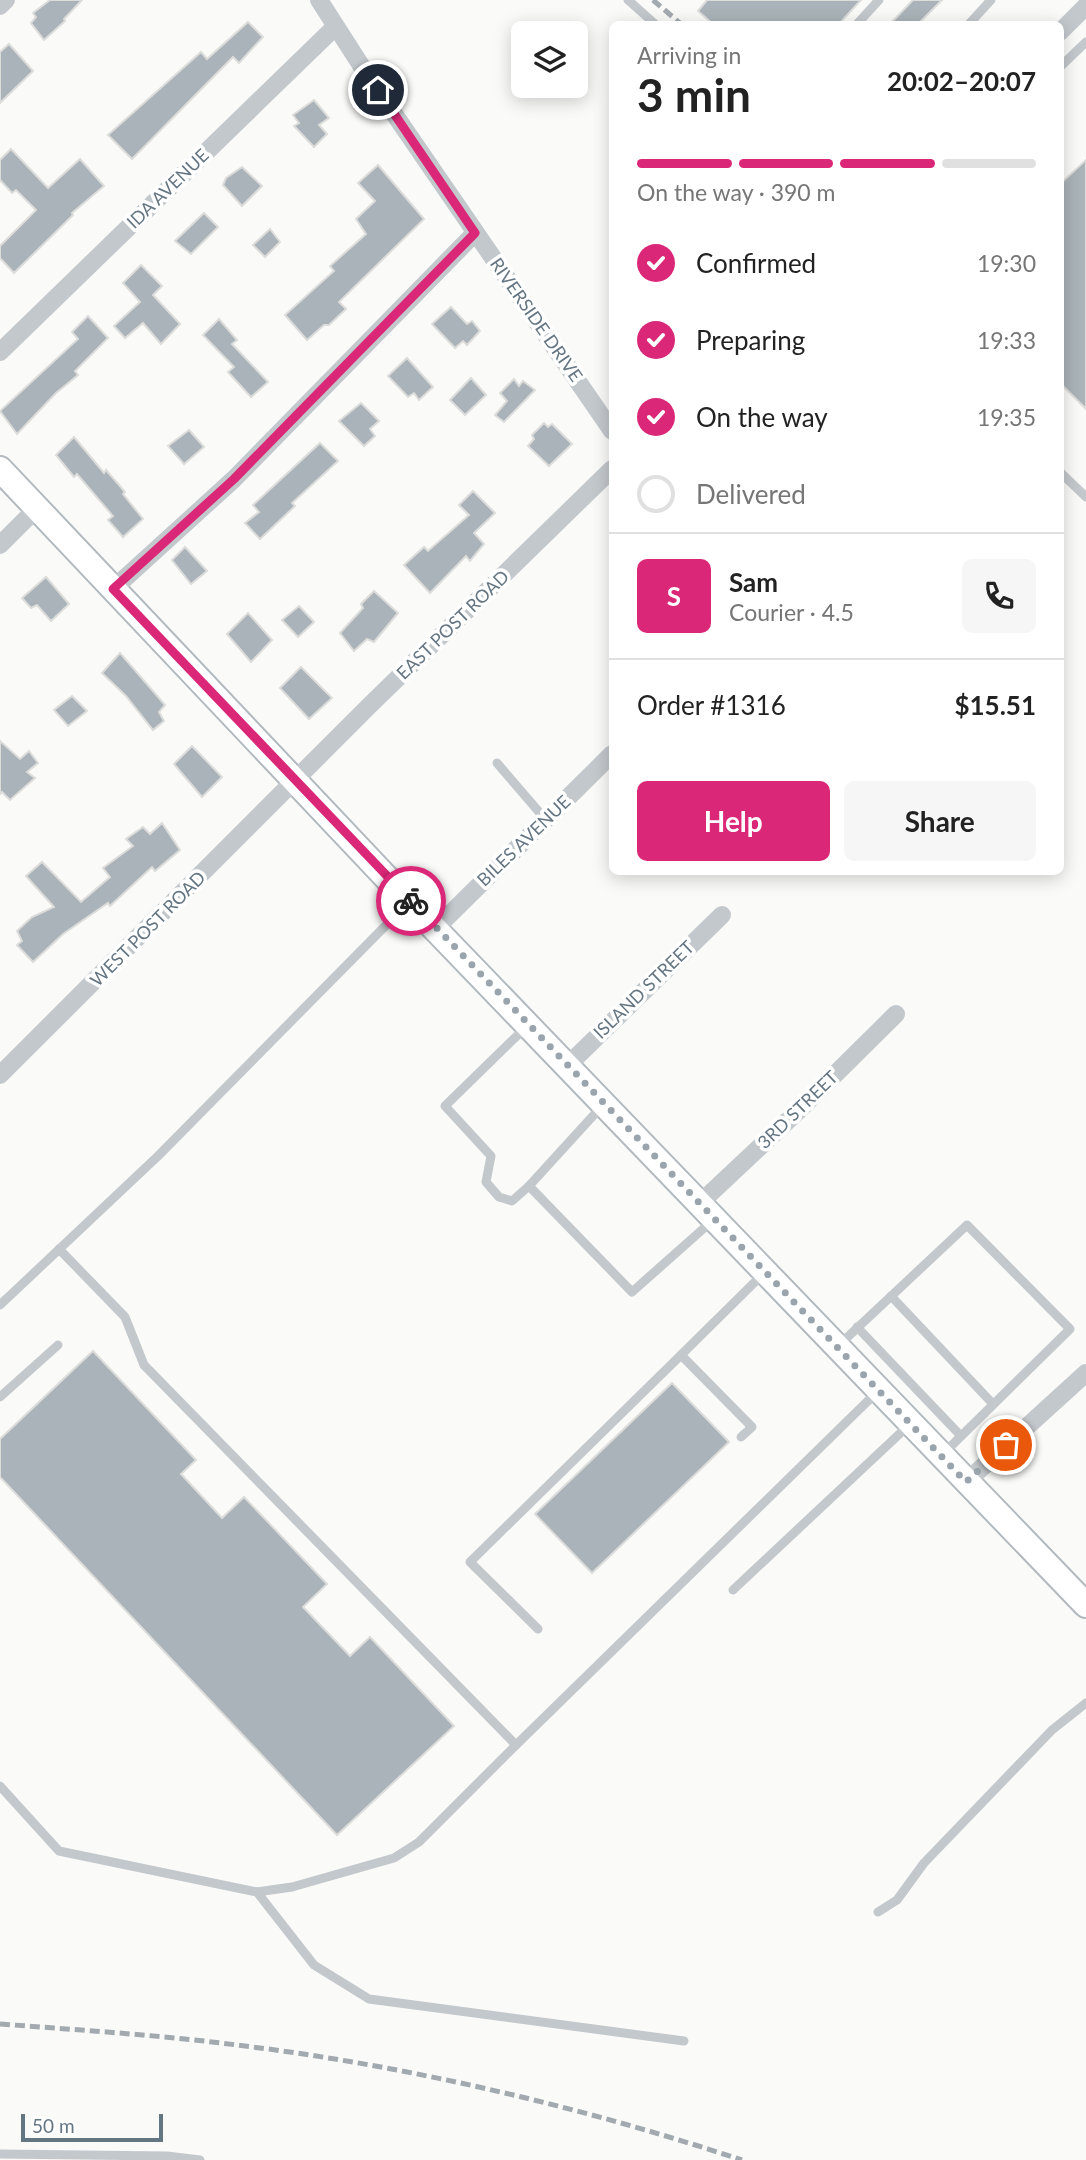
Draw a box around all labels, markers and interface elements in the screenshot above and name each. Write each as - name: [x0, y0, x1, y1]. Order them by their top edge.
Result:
- map controls: [511, 21, 588, 98]
- button: layers: [511, 21, 588, 98]
- text: Arriving in: [637, 41, 741, 69]
- pin: [348, 60, 408, 120]
- text: 20:02–20:07: [887, 65, 1036, 97]
- text: 3 min: [637, 67, 751, 122]
- icon: home: [359, 71, 397, 109]
- street label: IDA AVENUE: [122, 144, 213, 233]
- text: On the way · 390 m: [637, 178, 836, 206]
- icon: check: [637, 244, 675, 282]
- text: Confirmed: [696, 247, 816, 279]
- text: 19:30: [977, 249, 1036, 277]
- street label: RIVERSIDE DRIVE: [486, 253, 588, 386]
- icon: check: [637, 321, 675, 359]
- text: Preparing: [696, 324, 805, 356]
- text: 19:33: [977, 326, 1036, 354]
- icon: check: [637, 398, 675, 436]
- text: On the way: [696, 401, 828, 433]
- text: 19:35: [977, 403, 1036, 431]
- text: Delivered: [696, 478, 806, 510]
- button: phone: [962, 559, 1036, 633]
- street label: EAST POST ROAD: [391, 565, 513, 684]
- text: Sam: [729, 566, 778, 598]
- text: S: [667, 580, 681, 612]
- text: Courier · 4.5: [729, 598, 854, 626]
- text: Order #1316: [637, 689, 786, 721]
- text: $15.51: [954, 689, 1036, 721]
- button: Help: [637, 781, 830, 861]
- button: Share: [844, 781, 1036, 861]
- street label: BILES AVENUE: [472, 790, 575, 890]
- street label: WEST POST ROAD: [85, 866, 210, 991]
- courier: [376, 866, 446, 936]
- icon: bike: [392, 882, 430, 920]
- street label: ISLAND STREET: [588, 935, 698, 1043]
- street label: 3RD STREET: [753, 1065, 842, 1153]
- pin: [976, 1415, 1036, 1475]
- icon: bag: [987, 1426, 1025, 1464]
- scale bar: [21, 2111, 163, 2143]
- text: 50 m: [32, 2114, 75, 2137]

